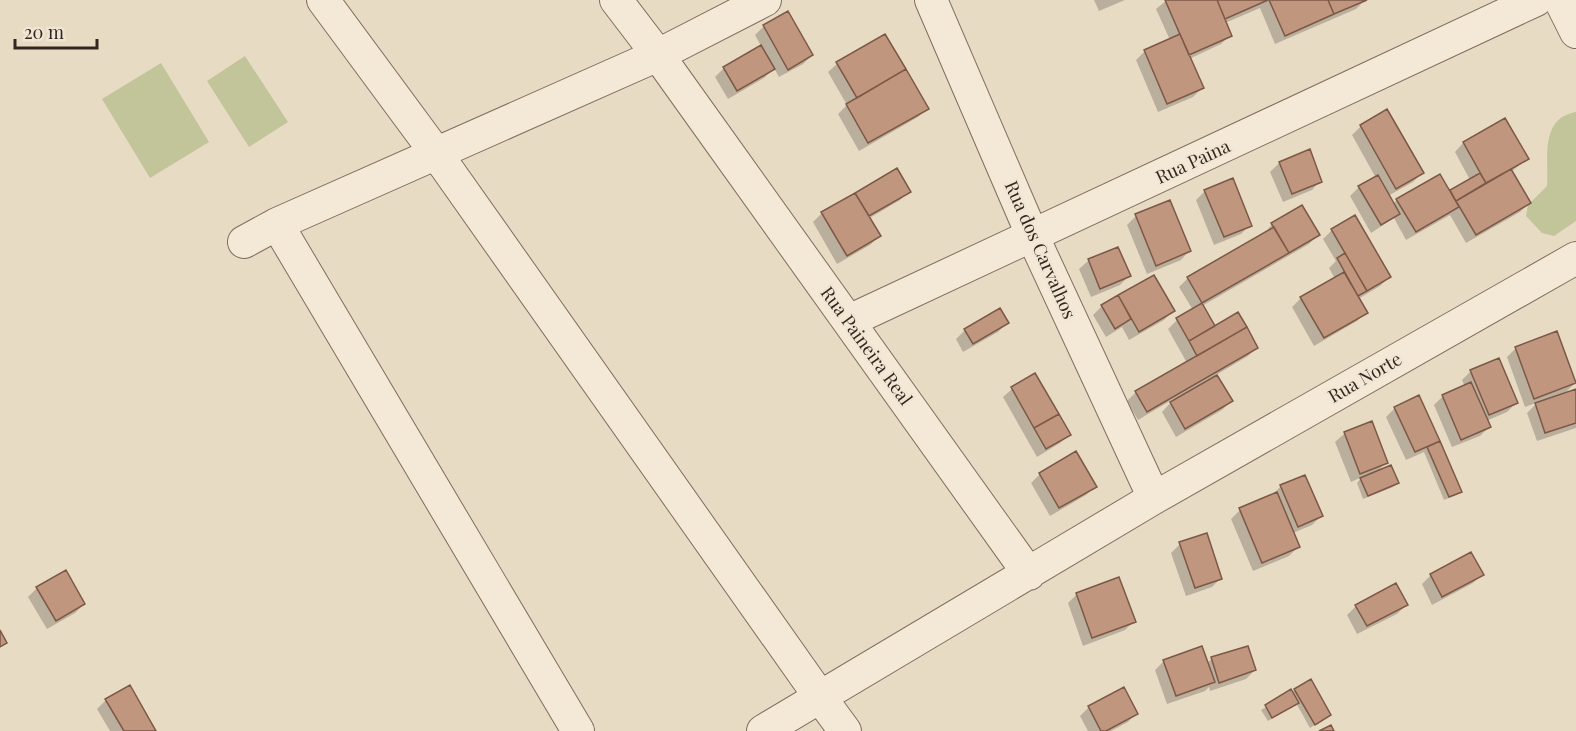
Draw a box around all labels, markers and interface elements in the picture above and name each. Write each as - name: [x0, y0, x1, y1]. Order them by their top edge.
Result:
- scale bar: [15, 12, 98, 50]
- text: 20 m: [24, 20, 64, 44]
- street label: Rua Paina: [1151, 133, 1234, 189]
- street label: Rua dos Carvalhos: [1000, 177, 1082, 322]
- street label: Rua Paineira Real: [816, 281, 918, 410]
- street label: Rua Norte: [1323, 346, 1406, 408]

